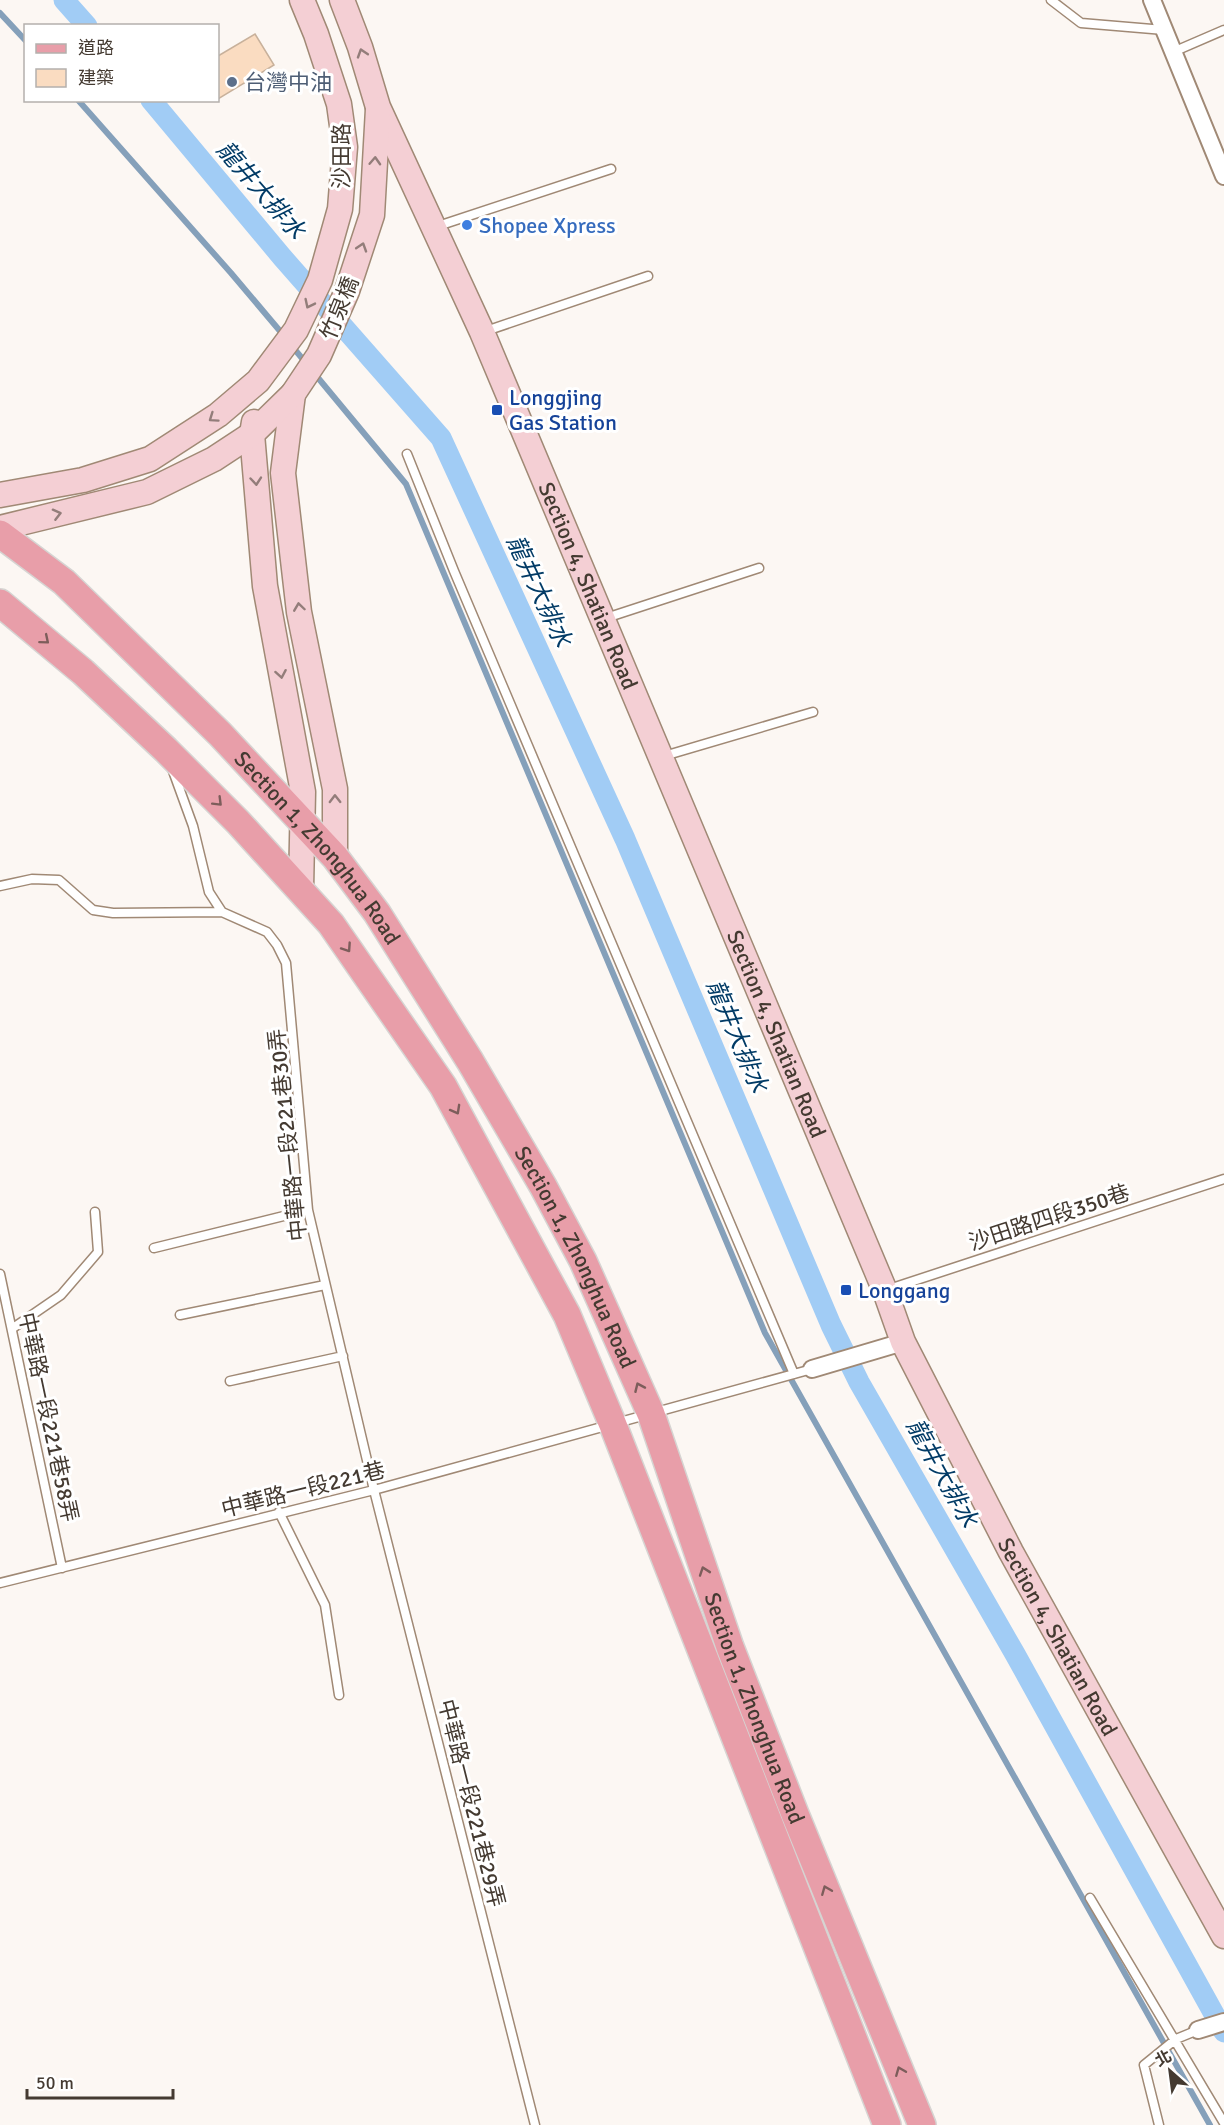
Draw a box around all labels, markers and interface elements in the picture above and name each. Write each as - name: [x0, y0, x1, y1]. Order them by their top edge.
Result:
- legend: [24, 24, 219, 102]
- text: 道路: [78, 37, 114, 59]
- one-way arrow: [356, 48, 369, 59]
- text: 建築: [78, 67, 114, 89]
- place label: 台灣中油: [244, 69, 332, 96]
- marker: 台灣中油: [225, 75, 239, 89]
- street label: 沙田路: [328, 123, 355, 189]
- water label: 龍井大排水: [210, 135, 312, 246]
- one-way arrow: [368, 157, 381, 166]
- place label: Shopee Xpress: [479, 212, 616, 239]
- marker: Shopee Xpress: [460, 218, 474, 232]
- one-way arrow: [355, 242, 367, 253]
- street label: 竹泉橋: [315, 273, 364, 344]
- one-way arrow: [304, 297, 316, 308]
- place label: Longgjing Gas Station: [509, 384, 617, 436]
- marker: Longgjing Gas Station: [490, 403, 504, 417]
- one-way arrow: [208, 411, 219, 422]
- one-way arrow: [249, 476, 262, 486]
- street label: Section 4, Shatian Road: [533, 478, 644, 694]
- one-way arrow: [52, 509, 62, 522]
- water label: 龍井大排水: [500, 530, 578, 653]
- one-way arrow: [293, 602, 305, 612]
- one-way arrow: [38, 633, 49, 644]
- one-way arrow: [274, 669, 287, 679]
- street label: Section 1, Zhonghua Road: [229, 745, 406, 950]
- one-way arrow: [329, 794, 341, 803]
- one-way arrow: [210, 795, 221, 806]
- street label: Section 4, Shatian Road: [721, 926, 832, 1142]
- one-way arrow: [340, 941, 351, 952]
- water label: 龍井大排水: [700, 975, 775, 1098]
- street label: 中華路一段221巷30弄: [263, 1027, 312, 1242]
- one-way arrow: [449, 1103, 460, 1114]
- street label: Section 1, Zhonghua Road: [509, 1141, 642, 1372]
- street label: 沙田路四段350巷: [965, 1179, 1133, 1256]
- place label: Longgang: [858, 1277, 950, 1304]
- marker: Longgang: [839, 1283, 853, 1297]
- street label: 中華路一段221巷58弄: [13, 1310, 84, 1524]
- one-way arrow: [635, 1382, 647, 1393]
- water label: 龍井大排水: [900, 1413, 985, 1534]
- street label: 中華路一段221巷: [219, 1456, 388, 1523]
- street label: Section 4, Shatian Road: [992, 1533, 1123, 1741]
- one-way arrow: [699, 1566, 712, 1577]
- street label: Section 1, Zhonghua Road: [699, 1589, 810, 1828]
- street label: 中華路一段221巷29弄: [433, 1696, 510, 1910]
- one-way arrow: [821, 1886, 833, 1897]
- north arrow: [1140, 2041, 1200, 2101]
- text: 北: [1152, 2046, 1175, 2071]
- scale bar: [27, 2062, 172, 2100]
- one-way arrow: [894, 2066, 907, 2077]
- text: 50 m: [36, 2072, 74, 2094]

